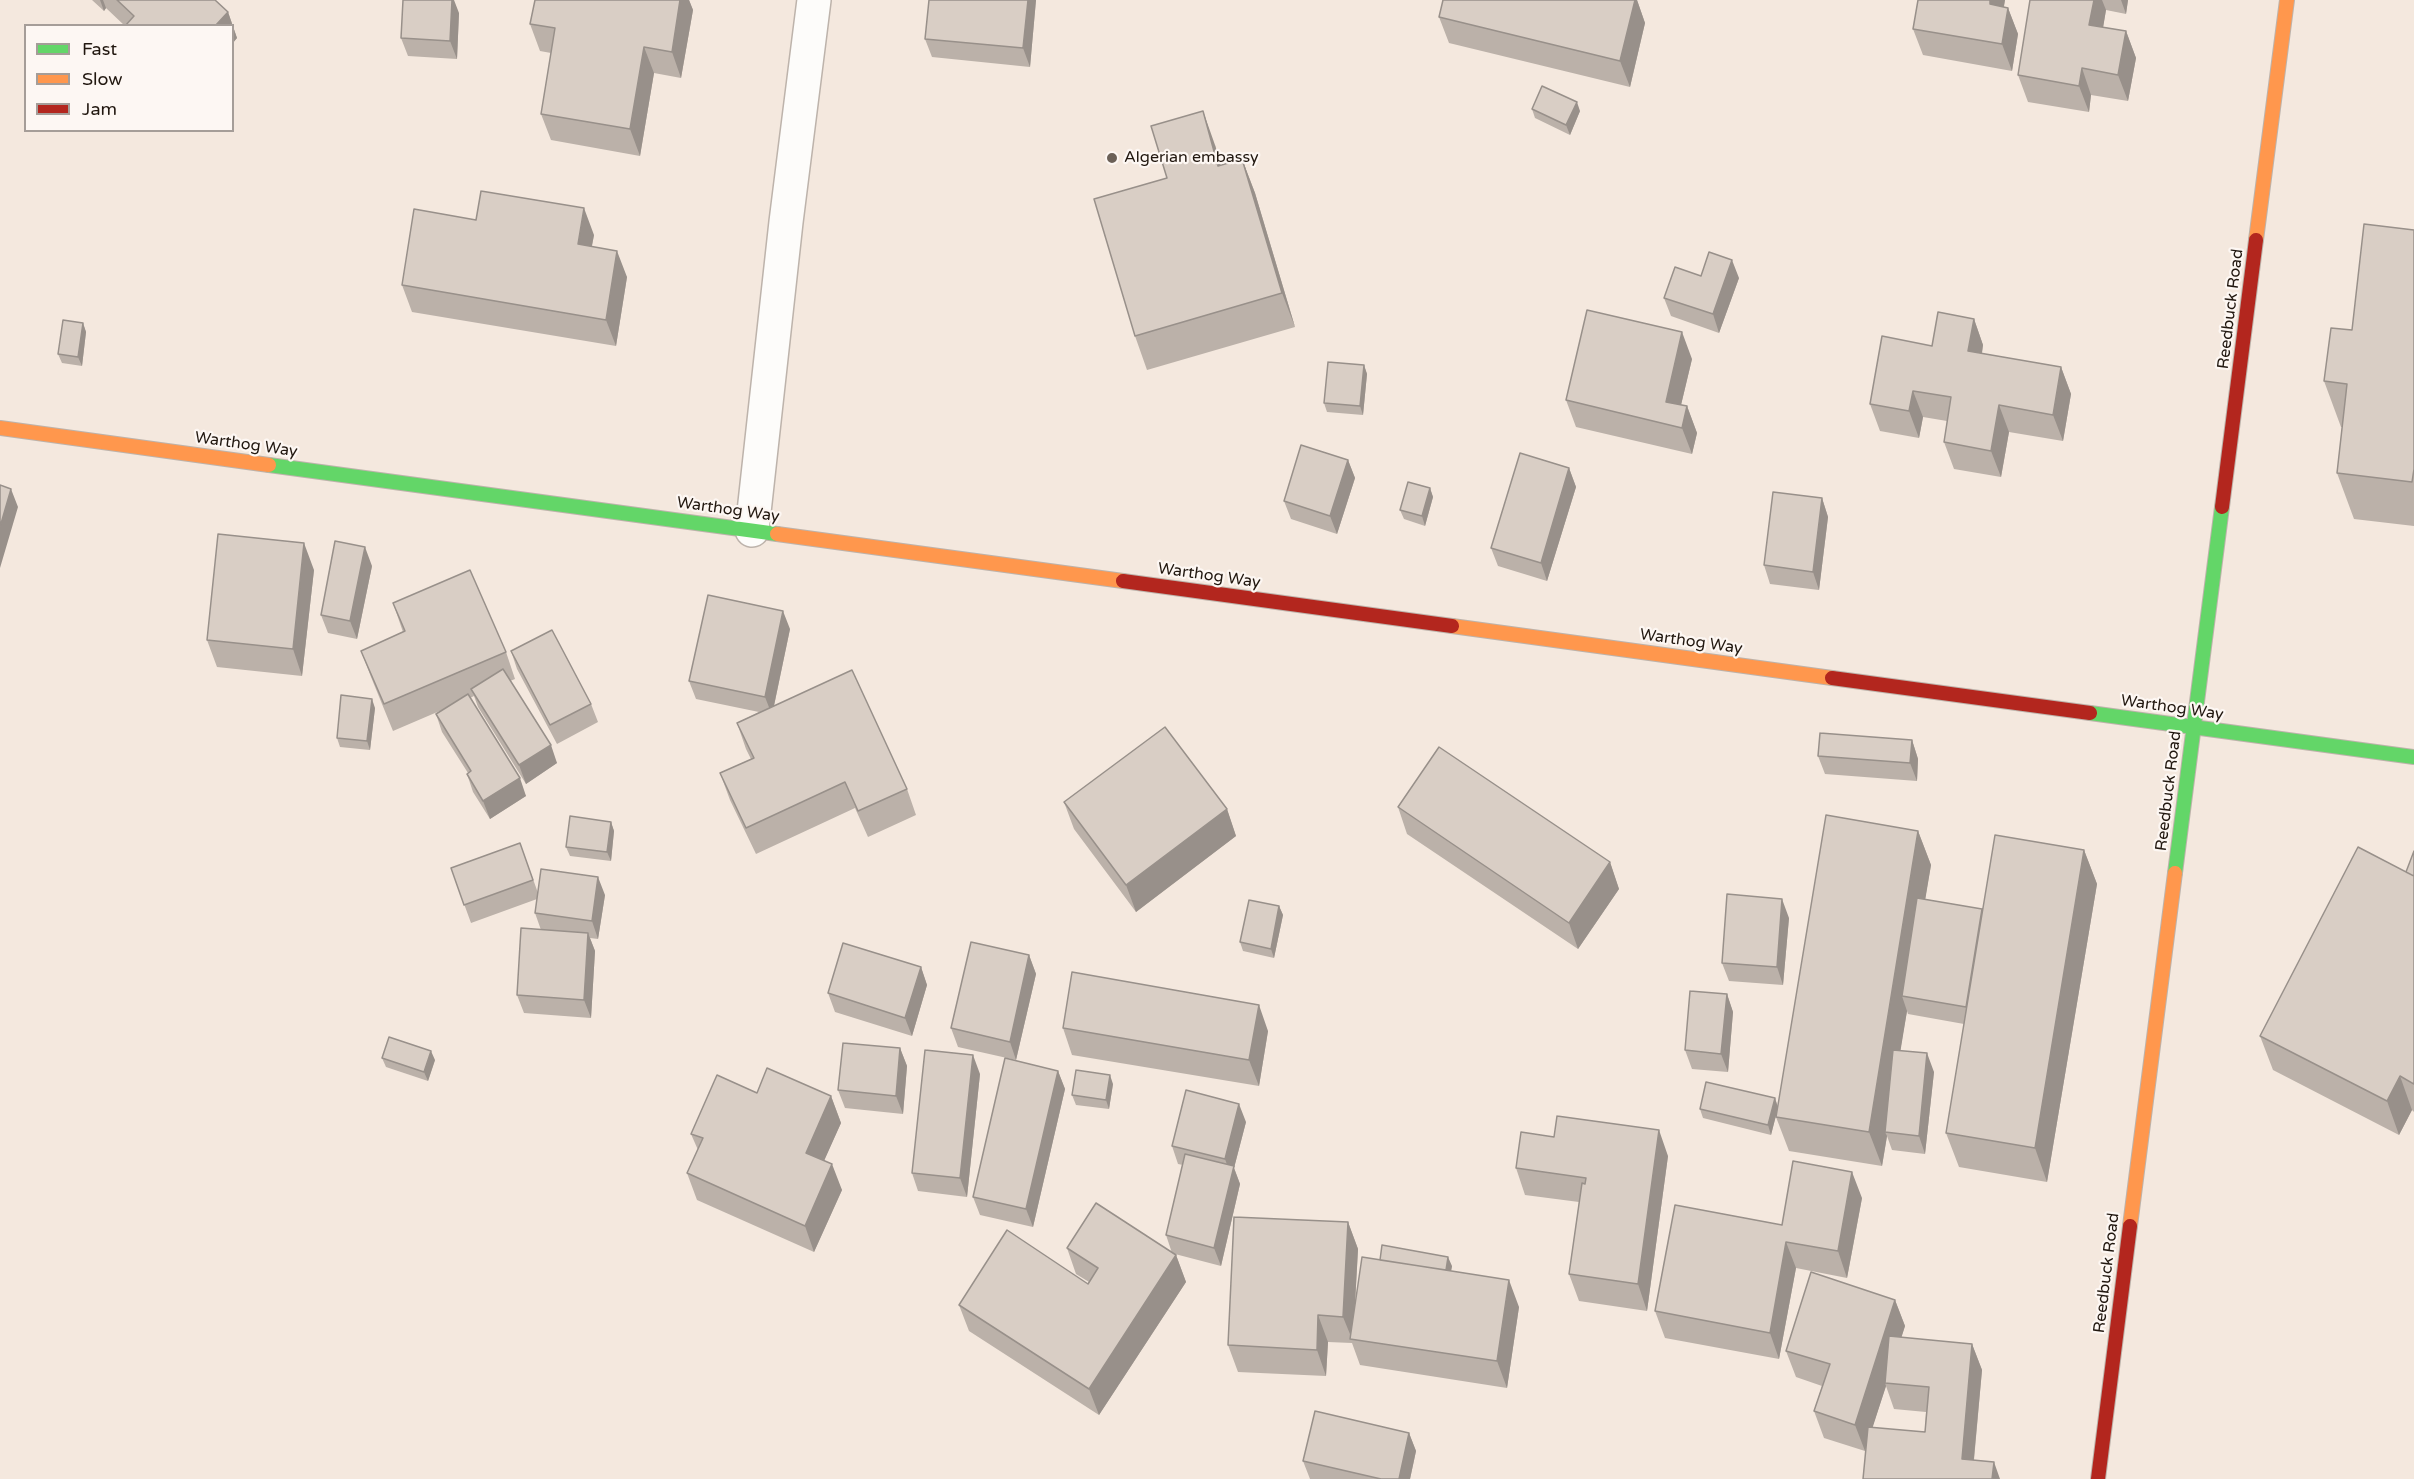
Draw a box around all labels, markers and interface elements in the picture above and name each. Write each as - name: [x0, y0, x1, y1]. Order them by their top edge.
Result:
- legend: [24, 24, 234, 132]
- text: Fast: [82, 38, 117, 60]
- text: Slow: [82, 68, 123, 90]
- text: Jam: [82, 98, 117, 120]
- place label: Algerian embassy: [1124, 148, 1259, 168]
- marker: Algerian embassy: [1105, 151, 1119, 165]
- street label: Reedbuck Road: [2214, 248, 2248, 370]
- street label: Warthog Way: [193, 428, 299, 462]
- street label: Warthog Way: [675, 493, 781, 527]
- street label: Warthog Way: [1156, 559, 1262, 593]
- street label: Warthog Way: [1638, 625, 1744, 659]
- street label: Warthog Way: [2119, 691, 2225, 725]
- street label: Reedbuck Road: [2152, 730, 2186, 852]
- street label: Reedbuck Road: [2090, 1212, 2124, 1334]

